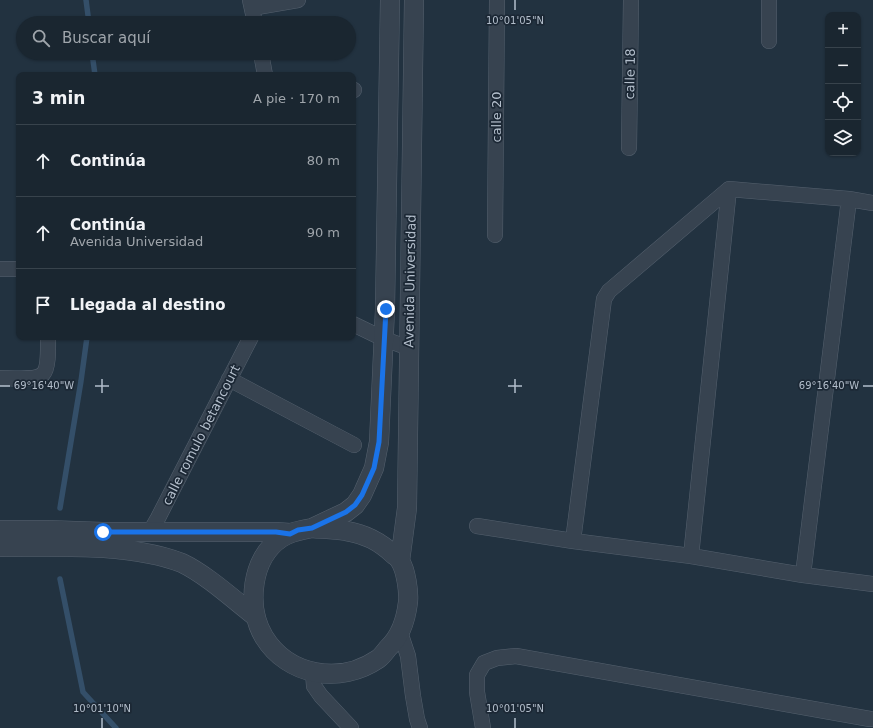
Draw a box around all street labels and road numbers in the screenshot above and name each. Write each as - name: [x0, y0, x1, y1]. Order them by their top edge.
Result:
- street label: calle 18: [622, 48, 638, 100]
- street label: calle 20: [489, 91, 504, 143]
- street label: Avenida Universidad: [401, 214, 419, 348]
- street label: calle romulo betancourt: [159, 362, 243, 508]

